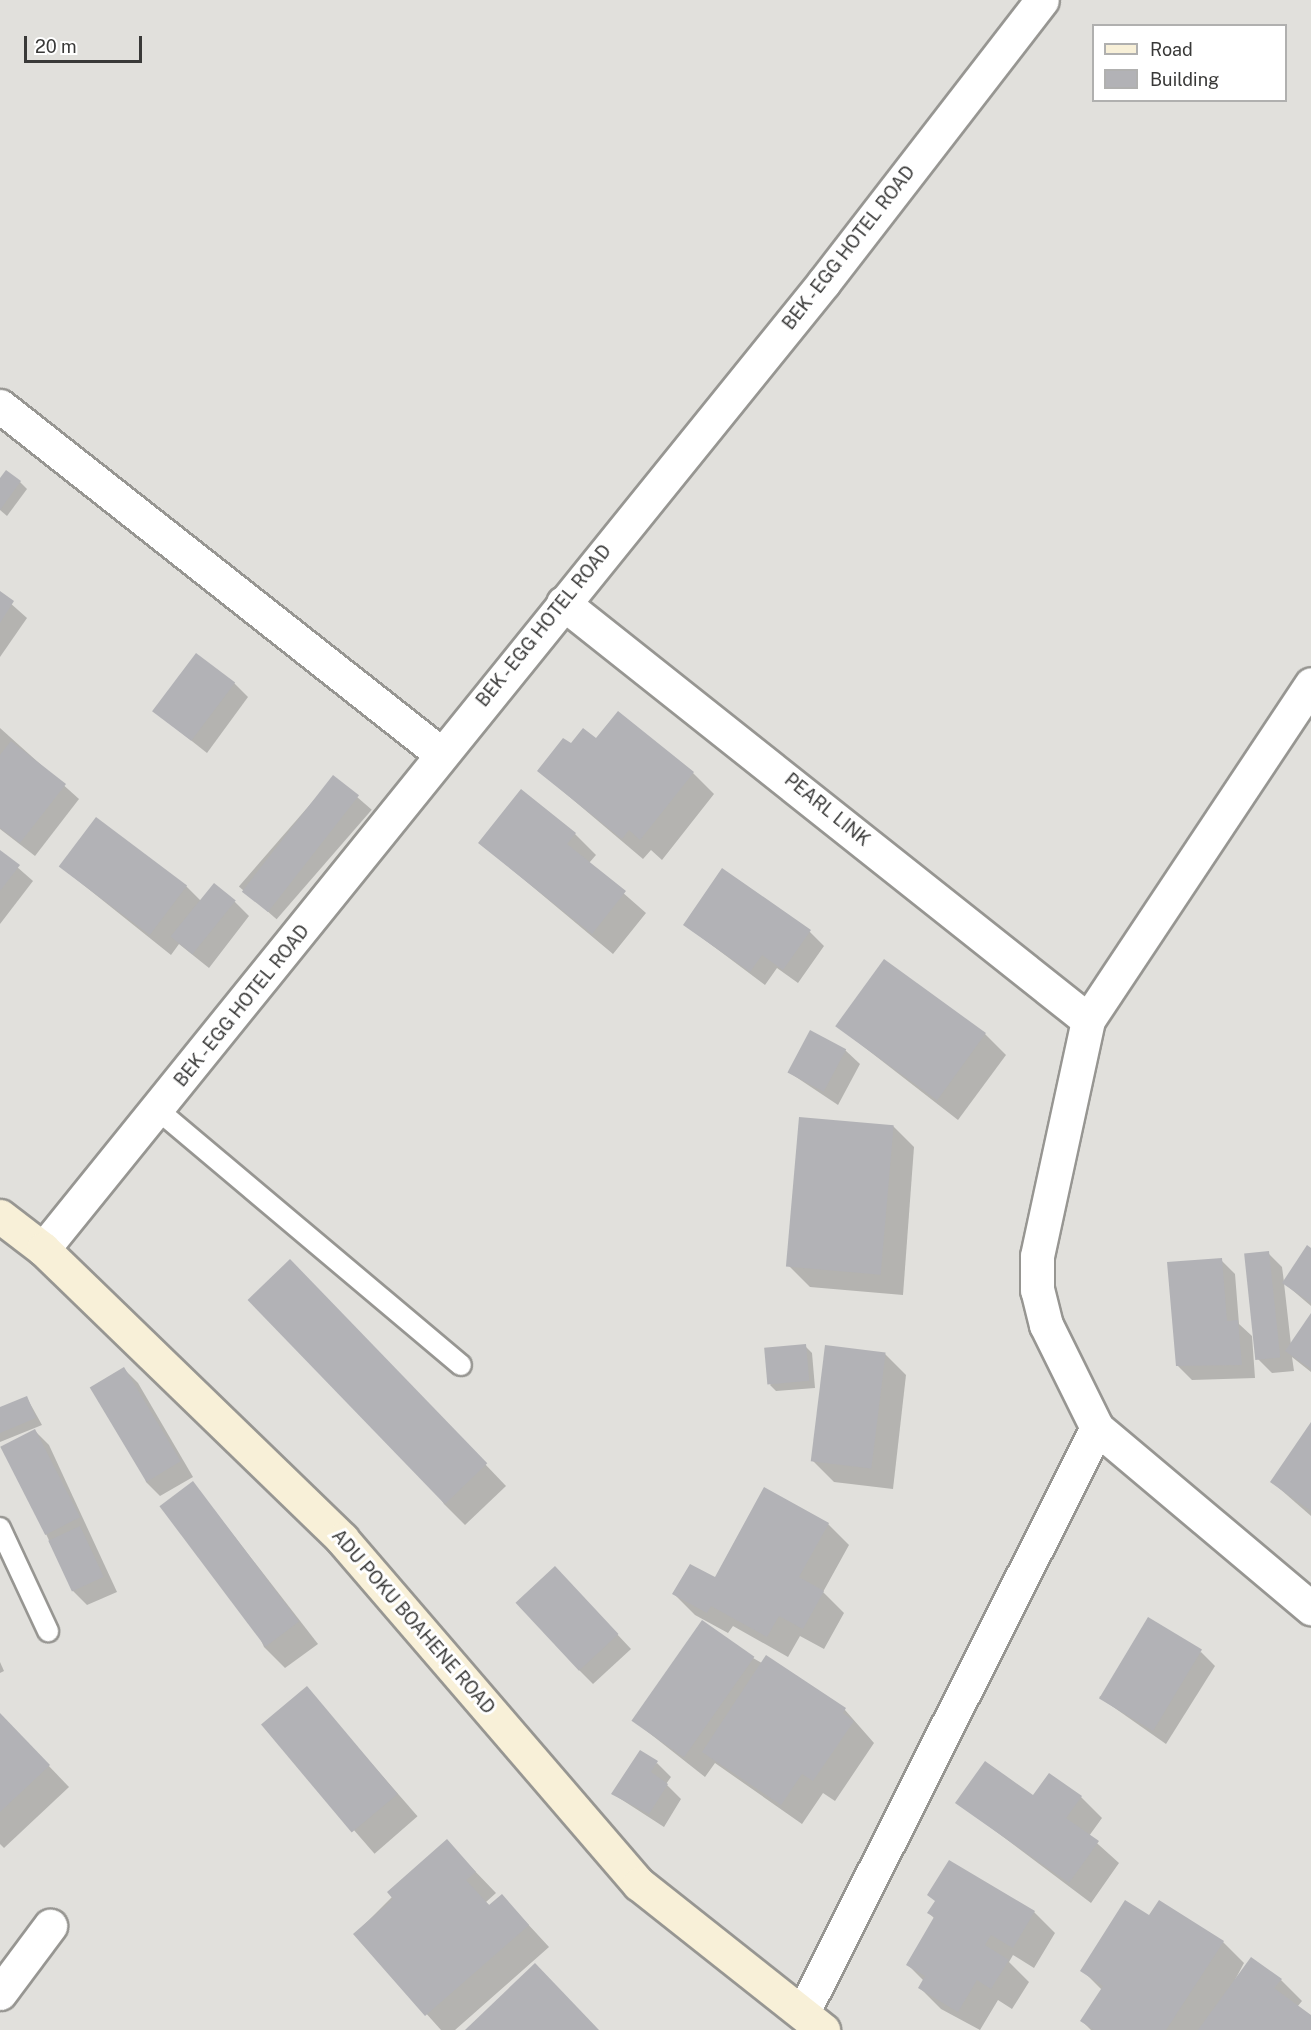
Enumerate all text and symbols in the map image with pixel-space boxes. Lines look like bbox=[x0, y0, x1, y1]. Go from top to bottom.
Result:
scale bar bbox=[27, 24, 146, 62]
legend bbox=[1092, 24, 1287, 102]
text: 20 m bbox=[35, 36, 77, 57]
text: Road bbox=[1150, 39, 1193, 60]
text: Building bbox=[1150, 69, 1219, 90]
street label: BEK - EGG HOTEL ROAD bbox=[777, 160, 921, 336]
street label: BEK - EGG HOTEL ROAD bbox=[470, 539, 618, 713]
street label: PEARL LINK bbox=[780, 769, 874, 851]
street label: BEK - EGG HOTEL ROAD bbox=[168, 919, 316, 1093]
street label: ADU POKU BOAHENE ROAD bbox=[327, 1525, 499, 1719]

